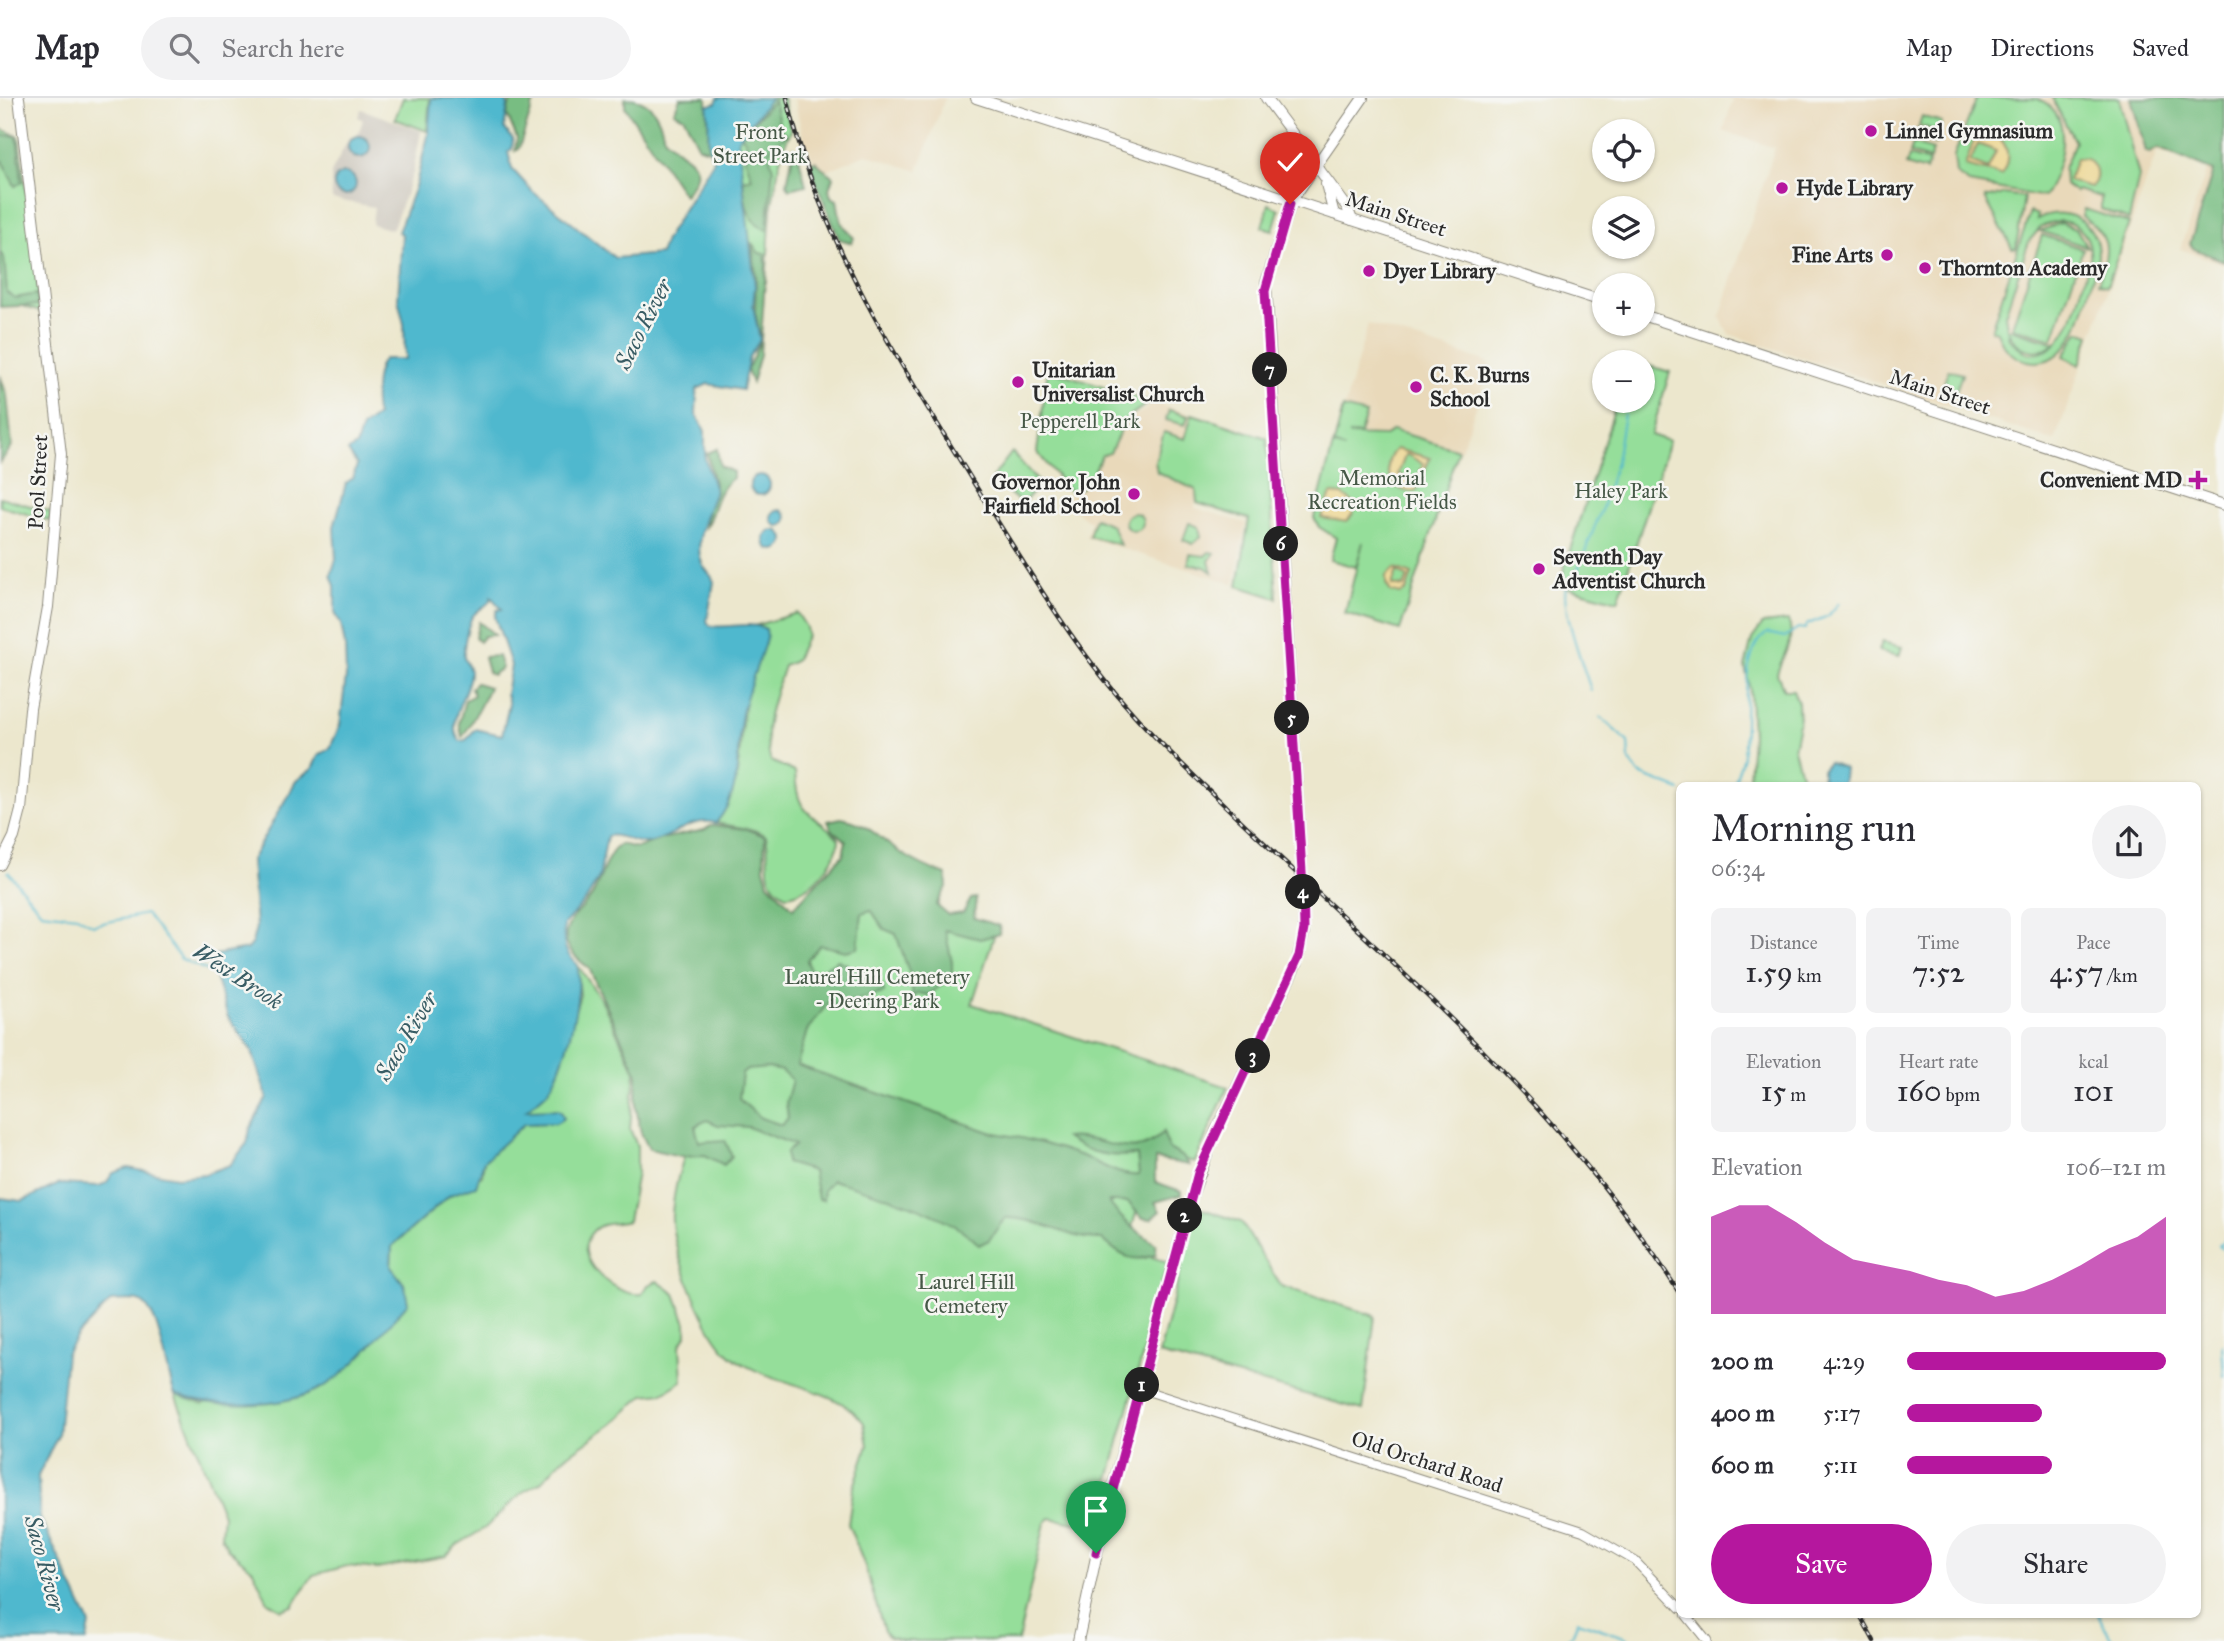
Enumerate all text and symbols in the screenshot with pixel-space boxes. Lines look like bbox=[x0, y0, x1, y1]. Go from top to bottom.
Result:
search box bbox=[141, 17, 631, 80]
text: Map bbox=[35, 28, 99, 68]
icon: search bbox=[165, 29, 203, 67]
text: Search here bbox=[221, 32, 345, 64]
text: Map bbox=[1906, 33, 1953, 63]
text: Directions bbox=[1991, 33, 2094, 63]
text: Saved bbox=[2132, 33, 2189, 63]
place label: Linnel Gymnasium bbox=[1885, 118, 2054, 144]
park label: Front Street Park bbox=[713, 119, 808, 169]
map controls bbox=[1592, 119, 1655, 413]
button: locate bbox=[1592, 119, 1655, 182]
marker: Linnel Gymnasium bbox=[1863, 123, 1879, 139]
pin bbox=[1260, 132, 1320, 204]
icon: check bbox=[1271, 143, 1309, 181]
place label: Hyde Library bbox=[1796, 175, 1914, 201]
marker: Hyde Library bbox=[1774, 180, 1790, 196]
street label: Main Street bbox=[1342, 186, 1450, 243]
button: layers bbox=[1592, 196, 1655, 259]
place label: Fine Arts bbox=[1792, 242, 1873, 268]
marker: Fine Arts bbox=[1879, 247, 1895, 263]
place label: Thornton Academy bbox=[1938, 255, 2108, 281]
place label: Dyer Library bbox=[1383, 258, 1497, 284]
marker: Thornton Academy bbox=[1917, 260, 1933, 276]
marker: Dyer Library bbox=[1361, 263, 1377, 279]
water label: Saco River bbox=[608, 273, 678, 375]
button: + bbox=[1592, 273, 1655, 336]
button: − bbox=[1592, 350, 1655, 413]
pin: 7 bbox=[1252, 352, 1288, 388]
place label: Unitarian Universalist Church bbox=[1032, 357, 1205, 407]
text: 7 bbox=[1264, 358, 1275, 381]
place label: C. K. Burns School bbox=[1430, 362, 1530, 412]
street label: Main Street bbox=[1886, 364, 1994, 421]
marker: Unitarian Universalist Church bbox=[1010, 374, 1026, 390]
marker: C. K. Burns School bbox=[1408, 379, 1424, 395]
park label: Pepperell Park bbox=[1020, 408, 1140, 434]
street label: Pool Street bbox=[23, 433, 54, 530]
park label: Memorial Recreation Fields bbox=[1307, 465, 1457, 515]
place label: Convenient MD bbox=[2040, 467, 2182, 493]
place label: Governor John Fairfield School bbox=[983, 469, 1121, 519]
marker: Convenient MD bbox=[2188, 470, 2208, 490]
park label: Haley Park bbox=[1574, 478, 1668, 504]
marker: Governor John Fairfield School bbox=[1126, 486, 1142, 502]
pin: 6 bbox=[1264, 526, 1298, 562]
text: 6 bbox=[1276, 532, 1285, 555]
place label: Seventh Day Adventist Church bbox=[1551, 544, 1706, 594]
marker: Seventh Day Adventist Church bbox=[1531, 561, 1547, 577]
pin: 5 bbox=[1274, 700, 1310, 736]
text: 5 bbox=[1287, 706, 1296, 729]
text: Morning run bbox=[1711, 805, 1916, 851]
button: share bbox=[2092, 805, 2166, 879]
text: 06:34 bbox=[1711, 854, 1764, 882]
pin: 4 bbox=[1286, 874, 1320, 910]
text: 4 bbox=[1297, 880, 1308, 903]
text: Distance bbox=[1749, 931, 1818, 954]
text: Time bbox=[1917, 931, 1960, 954]
text: Pace bbox=[2076, 931, 2111, 954]
water label: West Brook bbox=[188, 937, 288, 1015]
text: 1.59 bbox=[1745, 954, 1793, 990]
text: 7:52 bbox=[1912, 954, 1965, 990]
text: 4:57 bbox=[2049, 954, 2104, 990]
park label: Laurel Hill Cemetery - Deering Park bbox=[784, 964, 971, 1014]
text: km bbox=[1793, 964, 1822, 987]
text: /km bbox=[2104, 964, 2138, 987]
water label: Saco River bbox=[368, 986, 444, 1086]
pin: 3 bbox=[1236, 1038, 1270, 1074]
text: 3 bbox=[1249, 1044, 1256, 1067]
text: Elevation bbox=[1746, 1050, 1821, 1073]
text: Heart rate bbox=[1899, 1050, 1978, 1073]
text: kcal bbox=[2079, 1050, 2108, 1073]
text: 15 bbox=[1761, 1073, 1786, 1109]
text: 160 bbox=[1897, 1073, 1941, 1109]
text: 101 bbox=[2073, 1073, 2114, 1109]
text: m bbox=[1786, 1083, 1806, 1106]
text: bpm bbox=[1941, 1083, 1980, 1106]
text: Elevation bbox=[1711, 1153, 1802, 1181]
text: 106–121 m bbox=[2066, 1153, 2166, 1181]
pin: 2 bbox=[1168, 1198, 1202, 1234]
text: 2 bbox=[1180, 1204, 1189, 1227]
park label: Laurel Hill Cemetery bbox=[917, 1269, 1015, 1319]
text: 200 m bbox=[1711, 1347, 1773, 1375]
text: 4:29 bbox=[1823, 1347, 1865, 1375]
pin: 1 bbox=[1124, 1368, 1160, 1402]
text: 1 bbox=[1138, 1373, 1145, 1396]
text: 400 m bbox=[1711, 1399, 1775, 1427]
text: 5:17 bbox=[1823, 1399, 1861, 1427]
street label: Old Orchard Road bbox=[1348, 1425, 1506, 1499]
text: 600 m bbox=[1711, 1451, 1774, 1479]
text: 5:11 bbox=[1823, 1451, 1858, 1479]
pin bbox=[1066, 1481, 1126, 1553]
icon: arrive bbox=[1077, 1492, 1115, 1530]
water label: Saco River bbox=[19, 1511, 72, 1615]
button: Save bbox=[1711, 1524, 1932, 1604]
button: Share bbox=[1946, 1524, 2166, 1604]

